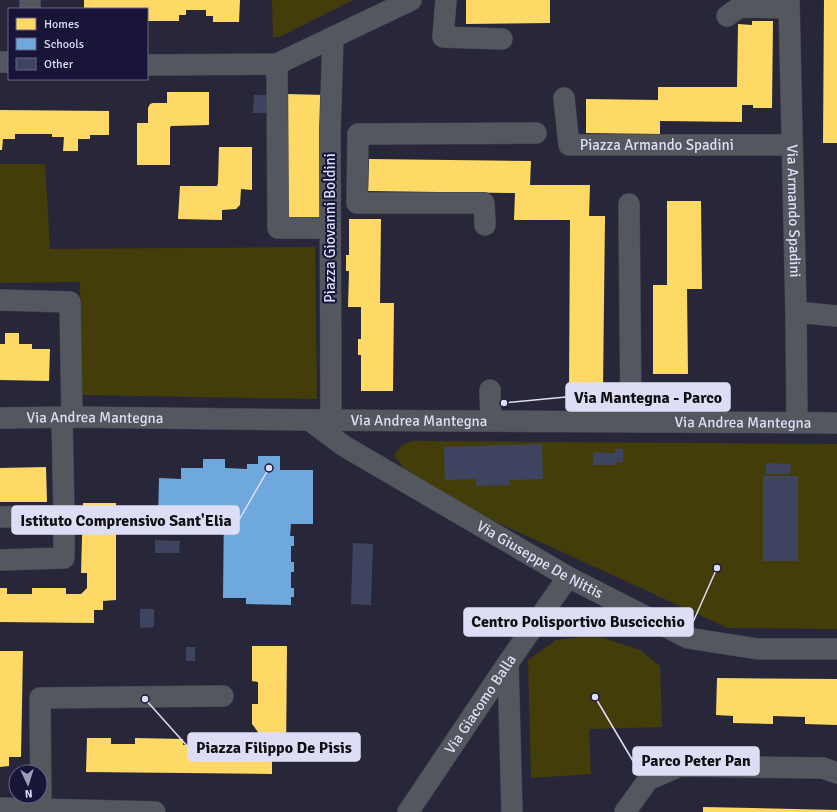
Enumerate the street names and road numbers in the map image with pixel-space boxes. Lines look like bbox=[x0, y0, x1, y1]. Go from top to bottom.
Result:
street label: Piazza Armando Spadini bbox=[580, 136, 734, 154]
street label: Via Armando Spadini bbox=[783, 144, 804, 278]
street label: Piazza Giovanni Boldini bbox=[321, 153, 339, 303]
street label: Via Andrea Mantegna bbox=[26, 408, 164, 427]
street label: Via Andrea Mantegna bbox=[350, 411, 487, 430]
street label: Via Andrea Mantegna bbox=[674, 413, 811, 432]
street label: Via Giuseppe De Nittis bbox=[473, 517, 606, 602]
street label: Via Giacomo Balla bbox=[441, 651, 520, 757]

